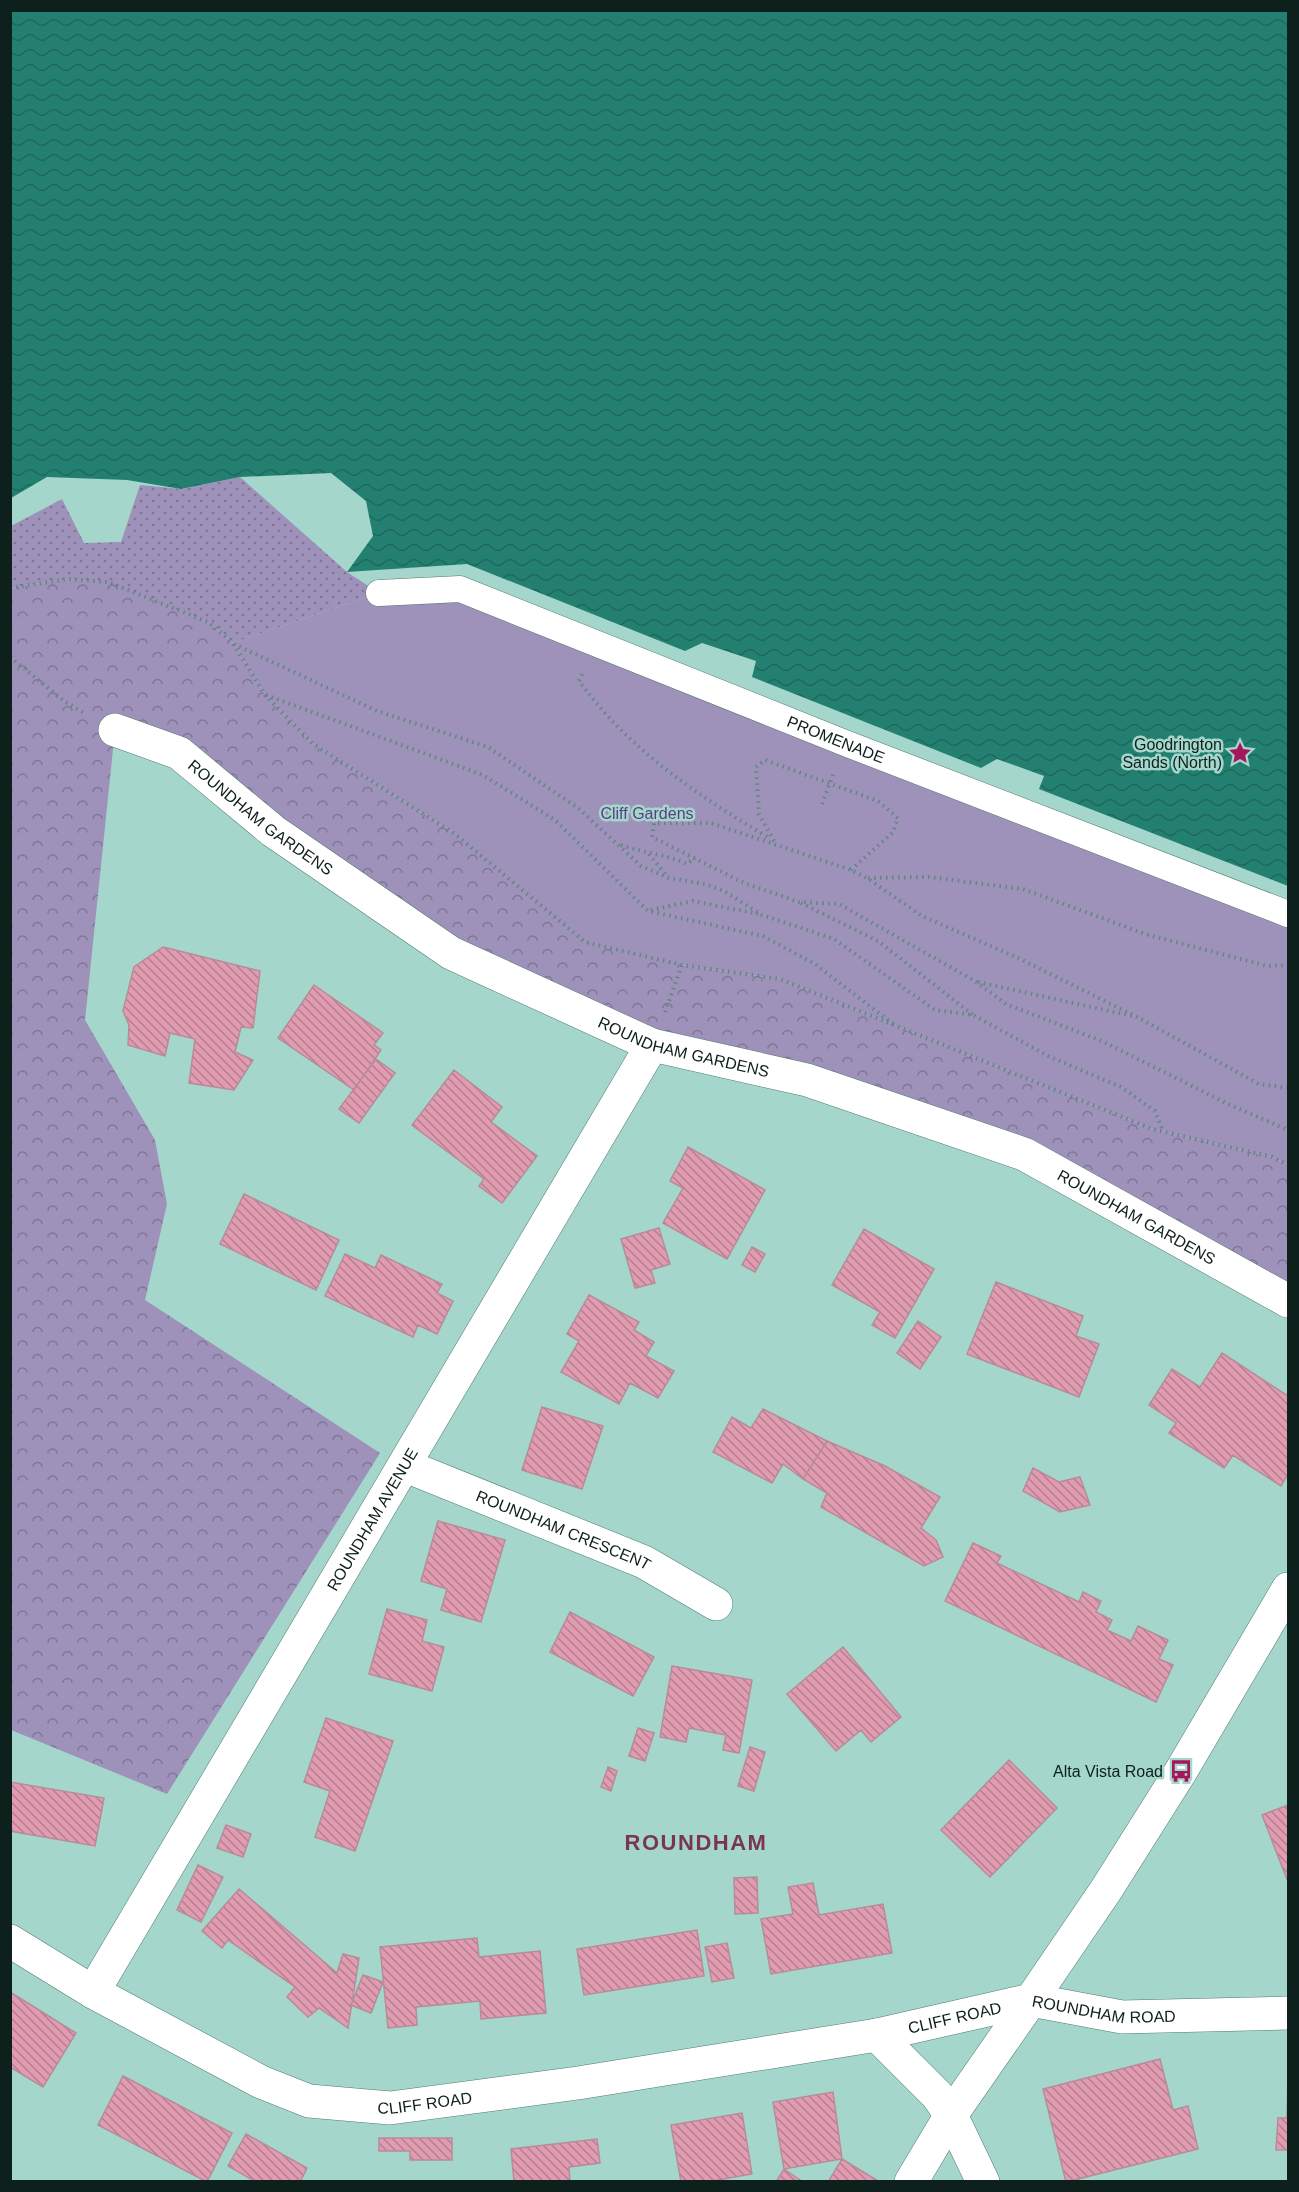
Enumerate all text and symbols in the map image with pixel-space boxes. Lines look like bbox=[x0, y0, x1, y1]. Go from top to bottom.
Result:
street label: PROMENADE bbox=[785, 713, 887, 766]
place label: Goodrington Sands (North) bbox=[1122, 736, 1222, 771]
place icon: Goodrington Sands (North) bbox=[1227, 740, 1253, 766]
street label: ROUNDHAM GARDENS bbox=[185, 756, 336, 878]
park label: Cliff Gardens bbox=[600, 805, 694, 822]
street label: ROUNDHAM GARDENS bbox=[596, 1014, 771, 1080]
street label: ROUNDHAM GARDENS bbox=[1054, 1166, 1218, 1268]
street label: ROUNDHAM AVENUE bbox=[324, 1445, 421, 1594]
street label: ROUNDHAM CRESCENT bbox=[474, 1487, 654, 1573]
bus stop icon: Alta Vista Road bbox=[1168, 1758, 1194, 1784]
place label: Alta Vista Road bbox=[1053, 1763, 1163, 1780]
district label: ROUNDHAM bbox=[625, 1830, 767, 1855]
street label: ROUNDHAM ROAD bbox=[1031, 1992, 1176, 2026]
street label: CLIFF ROAD bbox=[906, 1999, 1003, 2037]
street label: CLIFF ROAD bbox=[377, 2089, 473, 2117]

